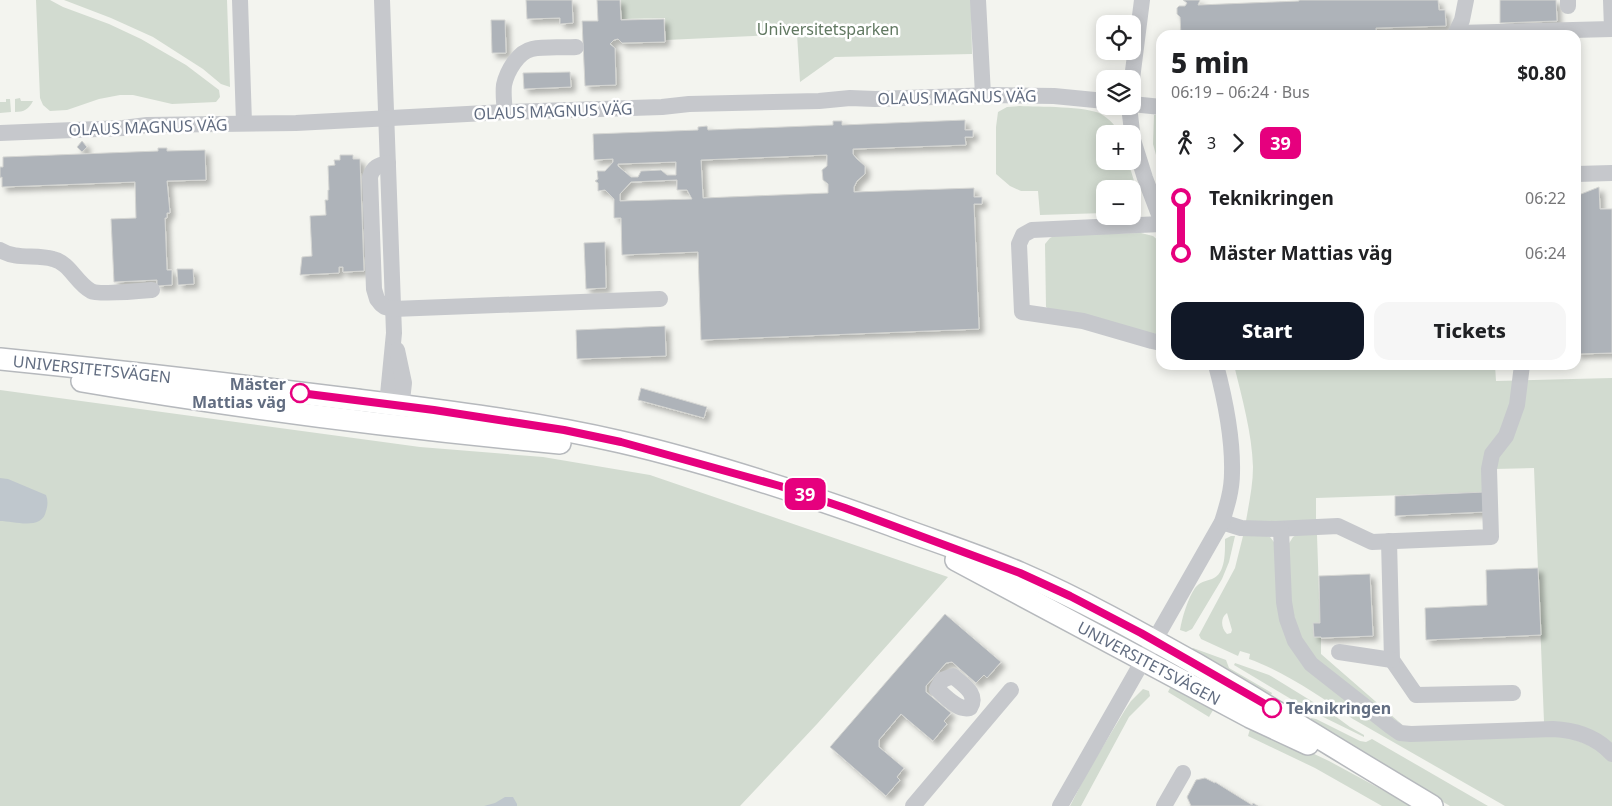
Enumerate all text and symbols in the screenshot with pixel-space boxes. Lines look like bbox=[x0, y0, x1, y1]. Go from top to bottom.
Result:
map controls bbox=[1096, 15, 1141, 225]
button: locate bbox=[1096, 15, 1141, 60]
park label: Universitetsparken bbox=[757, 18, 899, 40]
text: 5 min bbox=[1171, 43, 1249, 81]
text: $0.80 bbox=[1517, 60, 1566, 86]
button: layers bbox=[1096, 70, 1141, 115]
text: 06:19 – 06:24 · Bus bbox=[1171, 81, 1310, 103]
street label: OLAUS MAGNUS VÄG bbox=[877, 85, 1037, 109]
street label: OLAUS MAGNUS VÄG bbox=[473, 97, 633, 125]
street label: OLAUS MAGNUS VÄG bbox=[68, 113, 228, 141]
button: + bbox=[1096, 125, 1141, 170]
icon: walk bbox=[1171, 129, 1199, 157]
icon: forward bbox=[1224, 129, 1252, 157]
text: 39 bbox=[1270, 131, 1291, 155]
text: 3 bbox=[1207, 132, 1216, 154]
button: − bbox=[1096, 180, 1141, 225]
text: Teknikringen bbox=[1209, 185, 1334, 211]
text: 06:22 bbox=[1525, 187, 1566, 209]
text: Mäster Mattias väg bbox=[1209, 240, 1392, 266]
text: 06:24 bbox=[1525, 242, 1566, 264]
button: Start bbox=[1171, 302, 1364, 360]
button: Tickets bbox=[1374, 302, 1566, 360]
street label: UNIVERSITETSVÄGEN bbox=[12, 350, 172, 388]
place label: Mäster Mattias väg bbox=[192, 373, 286, 413]
marker: Mäster Mattias väg bbox=[290, 383, 310, 403]
line badge: 39 bbox=[782, 478, 828, 510]
text: 39 bbox=[795, 482, 815, 506]
street label: UNIVERSITETSVÄGEN bbox=[1074, 616, 1224, 710]
place label: Teknikringen bbox=[1286, 697, 1391, 719]
marker: Teknikringen bbox=[1262, 698, 1282, 718]

